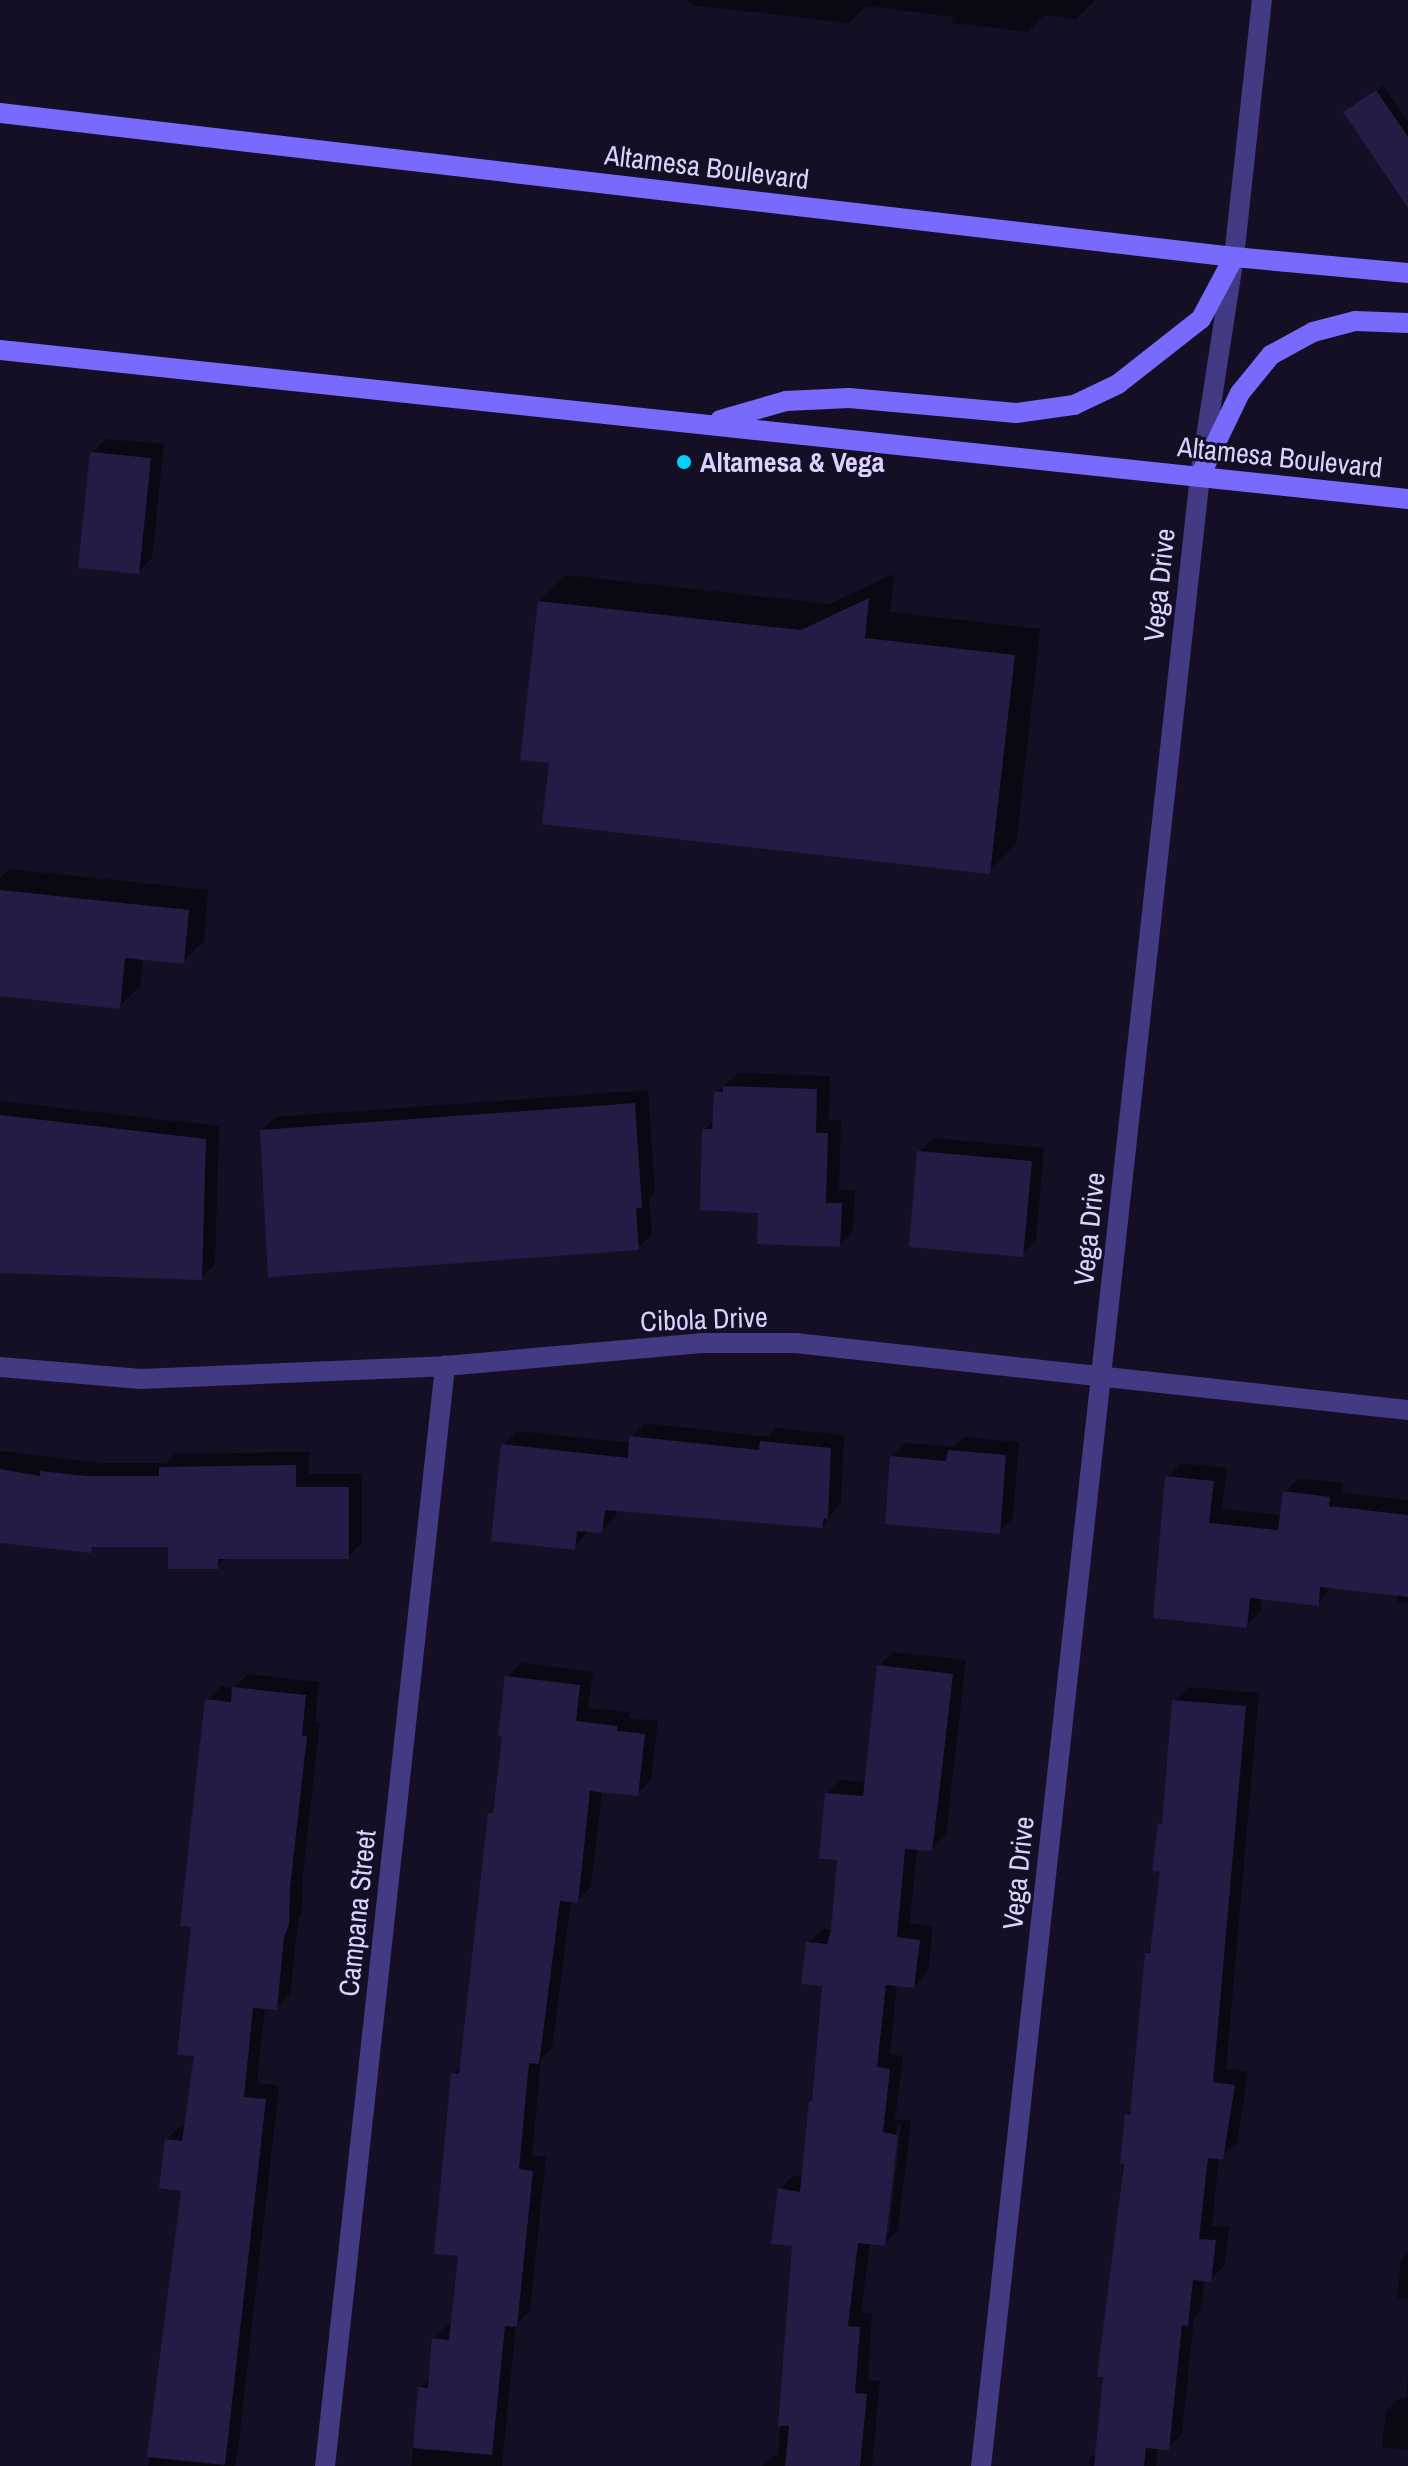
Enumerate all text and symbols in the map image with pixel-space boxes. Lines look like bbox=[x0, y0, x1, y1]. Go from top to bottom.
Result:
street label: Altamesa Boulevard bbox=[603, 138, 811, 196]
street label: Altamesa Boulevard bbox=[1176, 430, 1384, 484]
place label: Altamesa & Vega bbox=[700, 445, 885, 479]
marker: Altamesa & Vega bbox=[675, 453, 693, 471]
street label: Vega Drive bbox=[1136, 527, 1182, 643]
street label: Vega Drive bbox=[1066, 1171, 1112, 1287]
street label: Cibola Drive bbox=[640, 1300, 768, 1338]
street label: Vega Drive bbox=[995, 1815, 1041, 1931]
street label: Campana Street bbox=[332, 1828, 382, 1998]

